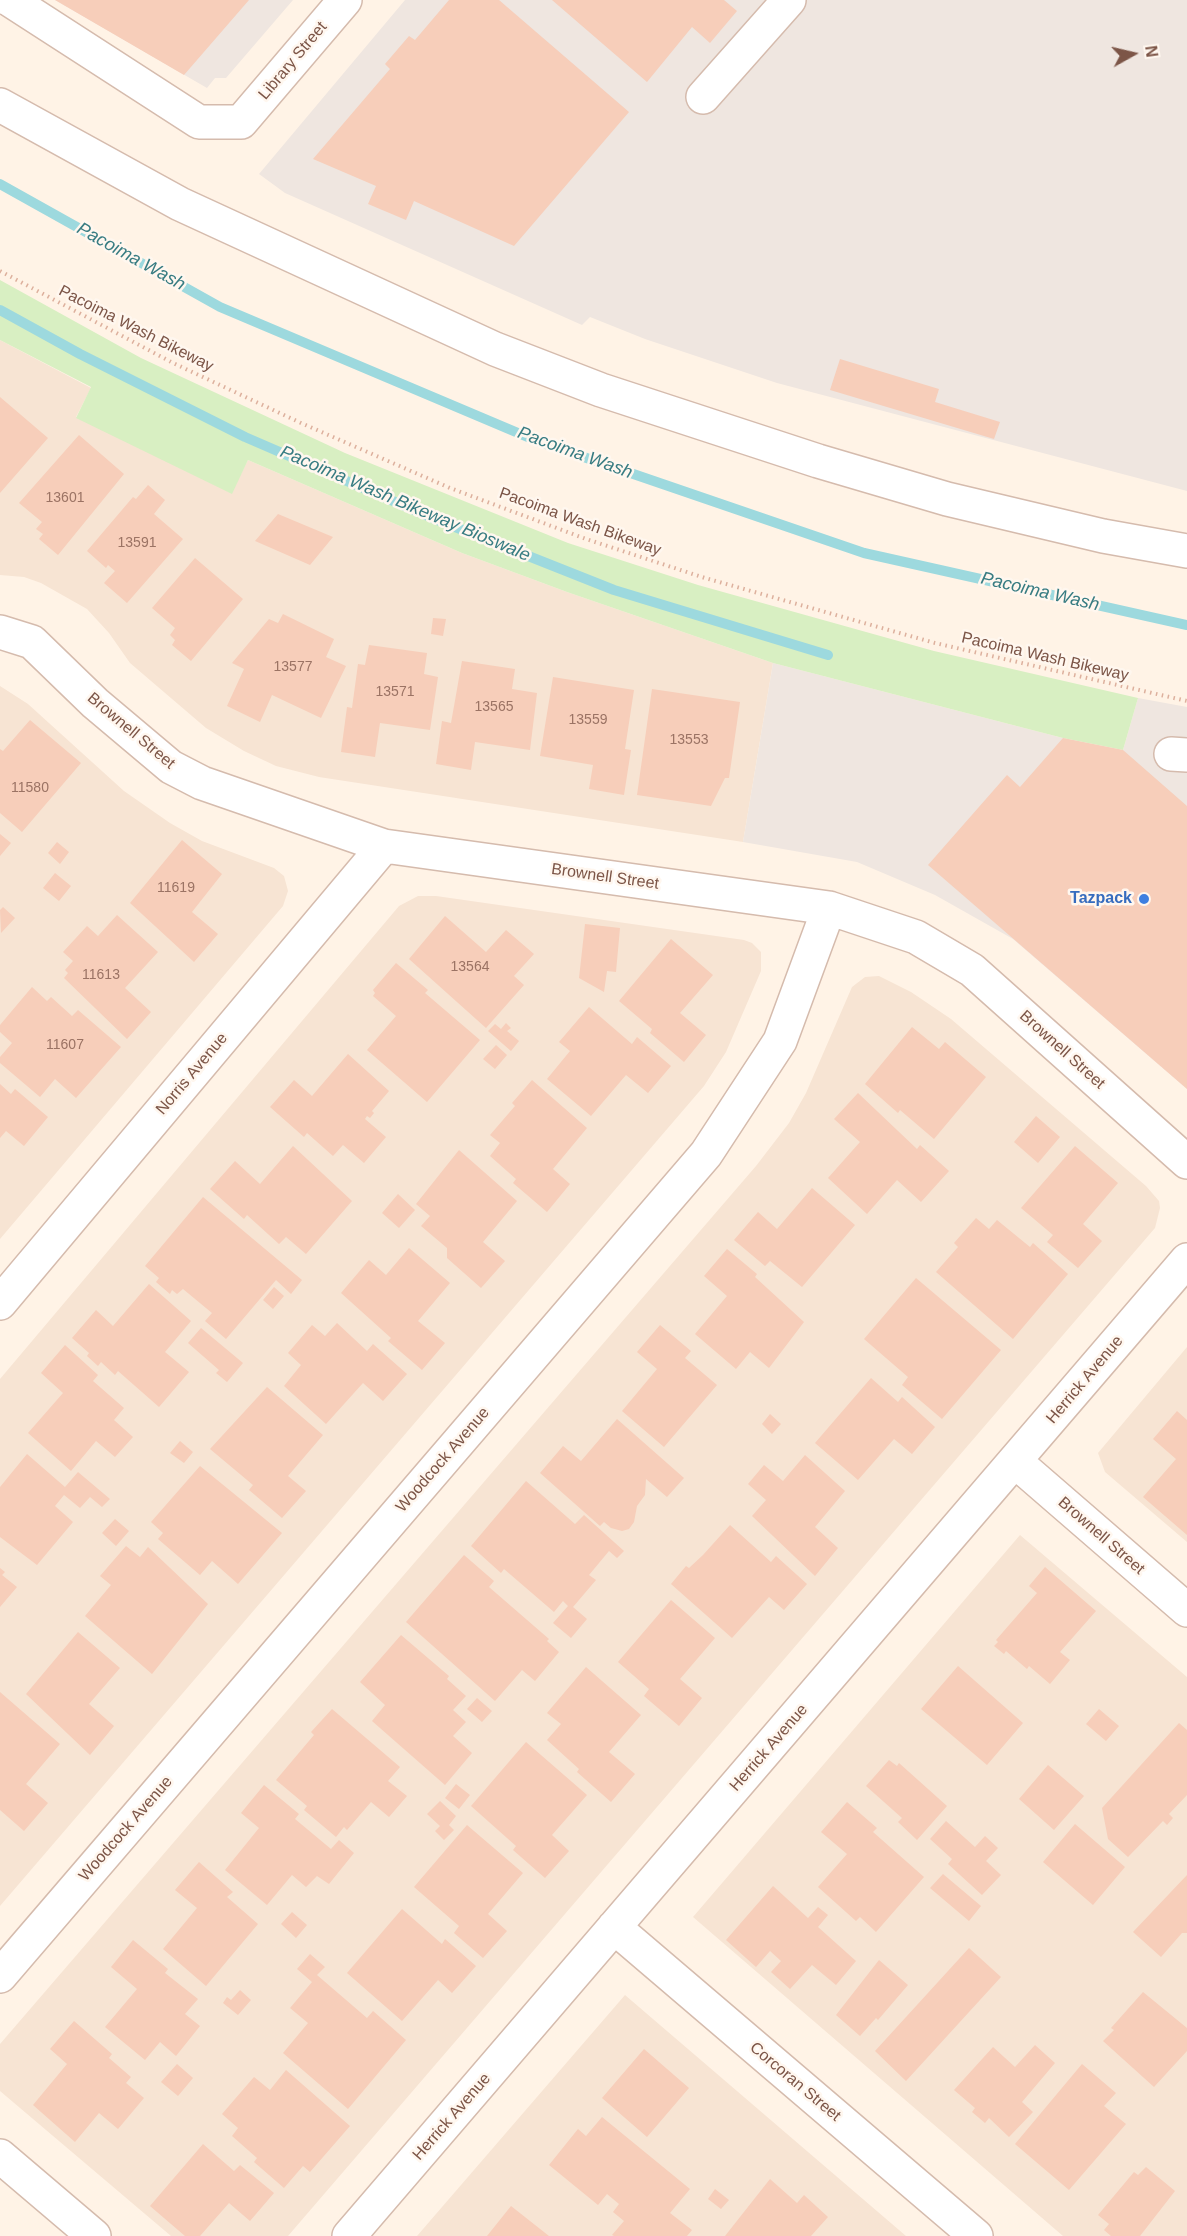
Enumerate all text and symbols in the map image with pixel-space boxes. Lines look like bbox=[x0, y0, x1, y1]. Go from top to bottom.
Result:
street label: Library Street bbox=[255, 18, 331, 104]
north arrow bbox=[1103, 24, 1163, 84]
text: N bbox=[1142, 45, 1161, 58]
water label: Pacoima Wash bbox=[73, 218, 189, 296]
street label: Pacoima Wash Bikeway bbox=[55, 282, 217, 376]
water label: Pacoima Wash bbox=[515, 422, 635, 484]
water label: Pacoima Wash Bikeway Bioswale bbox=[277, 441, 533, 567]
street label: Pacoima Wash Bikeway bbox=[496, 484, 664, 560]
house number: 13601 bbox=[46, 490, 84, 506]
house number: 13591 bbox=[118, 535, 156, 551]
water label: Pacoima Wash bbox=[979, 568, 1101, 616]
street label: Pacoima Wash Bikeway bbox=[960, 628, 1130, 686]
house number: 13577 bbox=[274, 659, 312, 675]
house number: 13571 bbox=[376, 684, 414, 700]
street label: Brownell Street bbox=[83, 689, 179, 773]
house number: 13565 bbox=[475, 699, 513, 715]
house number: 13559 bbox=[569, 712, 607, 728]
house number: 13553 bbox=[670, 732, 708, 748]
house number: 11580 bbox=[11, 780, 49, 796]
street label: Brownell Street bbox=[550, 860, 660, 894]
house number: 11619 bbox=[157, 880, 195, 896]
place label: Tazpack bbox=[1070, 889, 1132, 909]
marker: Tazpack bbox=[1137, 892, 1151, 906]
house number: 13564 bbox=[451, 959, 489, 975]
house number: 11613 bbox=[82, 967, 120, 983]
street label: Brownell Street bbox=[1015, 1007, 1109, 1093]
street label: Norris Avenue bbox=[152, 1029, 232, 1119]
house number: 11607 bbox=[46, 1037, 84, 1053]
street label: Herrick Avenue bbox=[1043, 1332, 1127, 1428]
street label: Woodcock Avenue bbox=[392, 1404, 494, 1516]
street label: Brownell Street bbox=[1054, 1493, 1148, 1579]
street label: Herrick Avenue bbox=[726, 1701, 812, 1795]
street label: Woodcock Avenue bbox=[75, 1773, 177, 1885]
street label: Corcoran Street bbox=[746, 2038, 844, 2126]
street label: Herrick Avenue bbox=[409, 2070, 495, 2164]

